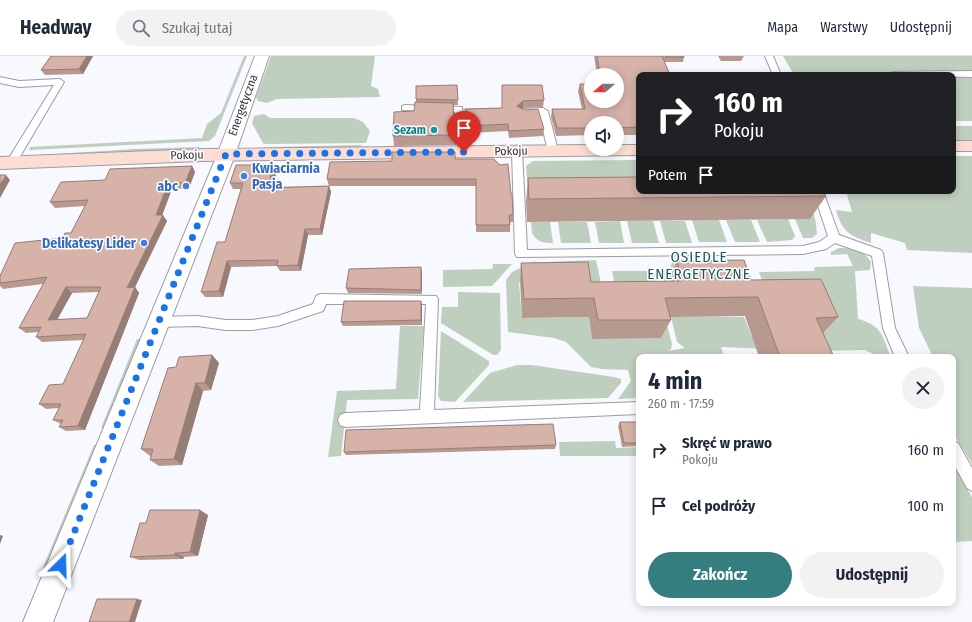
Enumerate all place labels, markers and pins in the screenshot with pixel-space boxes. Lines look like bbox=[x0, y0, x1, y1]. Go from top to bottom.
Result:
pin bbox=[447, 111, 481, 152]
place label: Sezam bbox=[394, 123, 426, 137]
marker: Sezam bbox=[429, 125, 439, 135]
place label: Kwiaciarnia Pasja bbox=[252, 160, 320, 193]
marker: Kwiaciarnia Pasja bbox=[239, 171, 249, 181]
place label: abc bbox=[157, 178, 179, 195]
marker: abc bbox=[181, 181, 191, 191]
place label: Delikatesy Lider bbox=[42, 235, 137, 252]
marker: Delikatesy Lider bbox=[139, 238, 149, 248]

